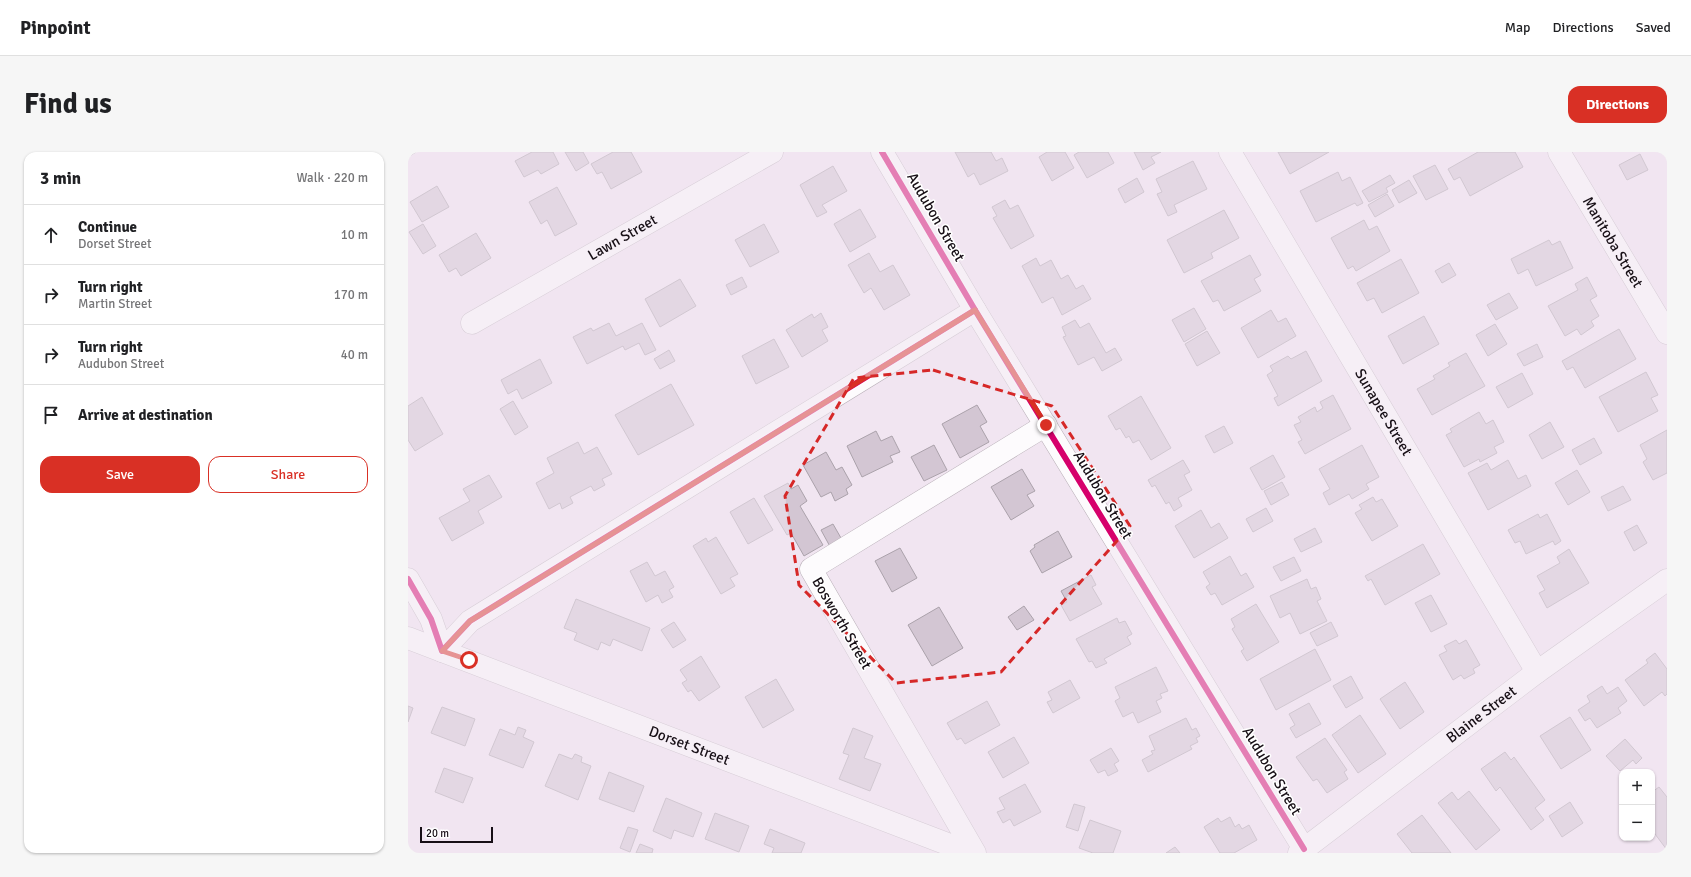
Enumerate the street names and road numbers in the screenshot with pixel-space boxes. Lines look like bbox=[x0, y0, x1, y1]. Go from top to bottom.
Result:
street label: Audubon Street bbox=[903, 169, 969, 265]
street label: Manitoba Street bbox=[1579, 193, 1647, 291]
street label: Lawn Street bbox=[585, 211, 660, 264]
street label: Sunapee Street bbox=[1351, 365, 1416, 459]
street label: Audubon Street bbox=[1070, 448, 1136, 542]
street label: Bosworth Street bbox=[808, 574, 876, 672]
street label: Blaine Street bbox=[1443, 682, 1520, 747]
street label: Dorset Street bbox=[646, 722, 732, 769]
street label: Audubon Street bbox=[1239, 724, 1305, 818]

